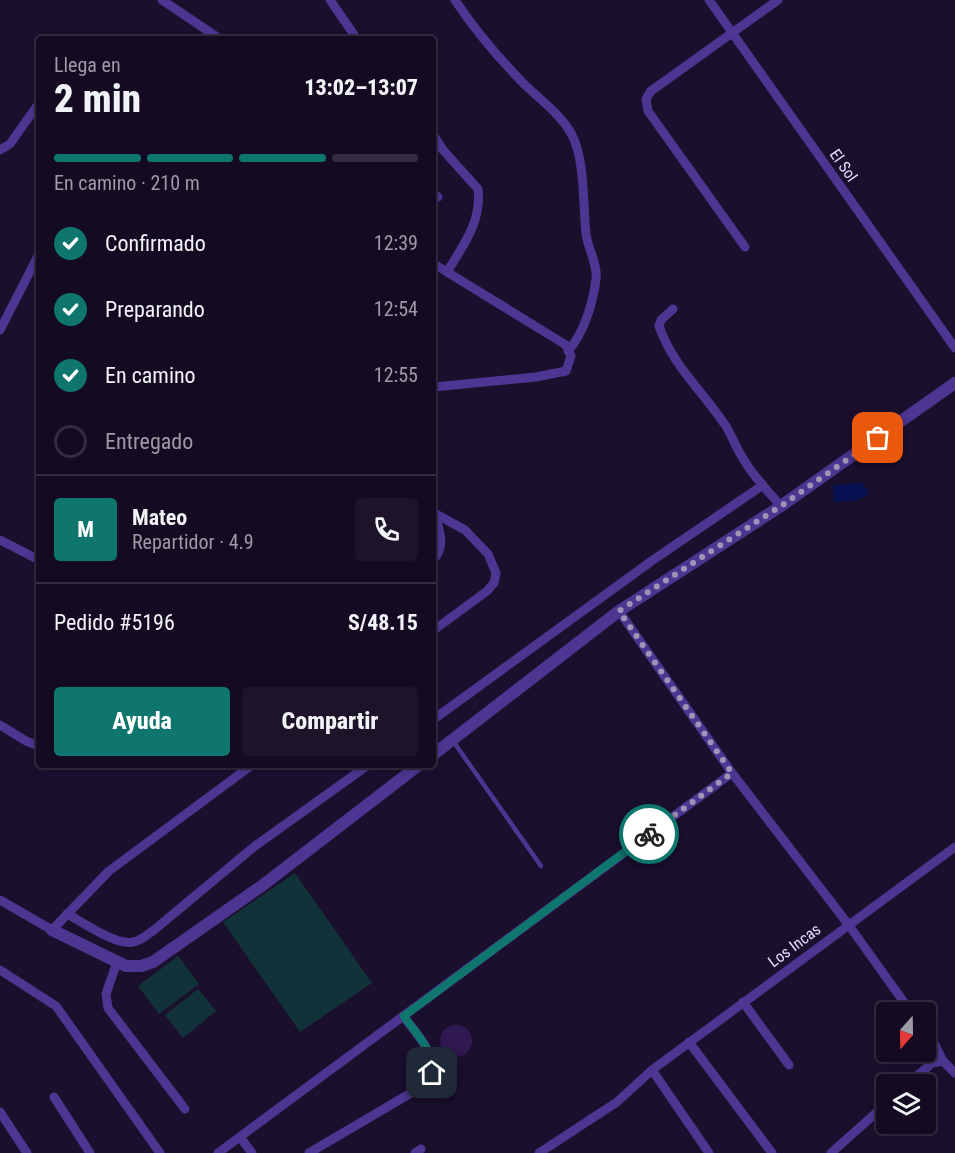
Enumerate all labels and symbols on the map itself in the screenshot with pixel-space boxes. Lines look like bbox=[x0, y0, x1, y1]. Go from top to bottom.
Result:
street label: El Sol bbox=[826, 145, 861, 185]
pin bbox=[852, 412, 903, 463]
courier bbox=[619, 804, 679, 864]
street label: Los Incas bbox=[764, 920, 824, 971]
north arrow bbox=[876, 1002, 936, 1062]
pin bbox=[406, 1047, 457, 1098]

